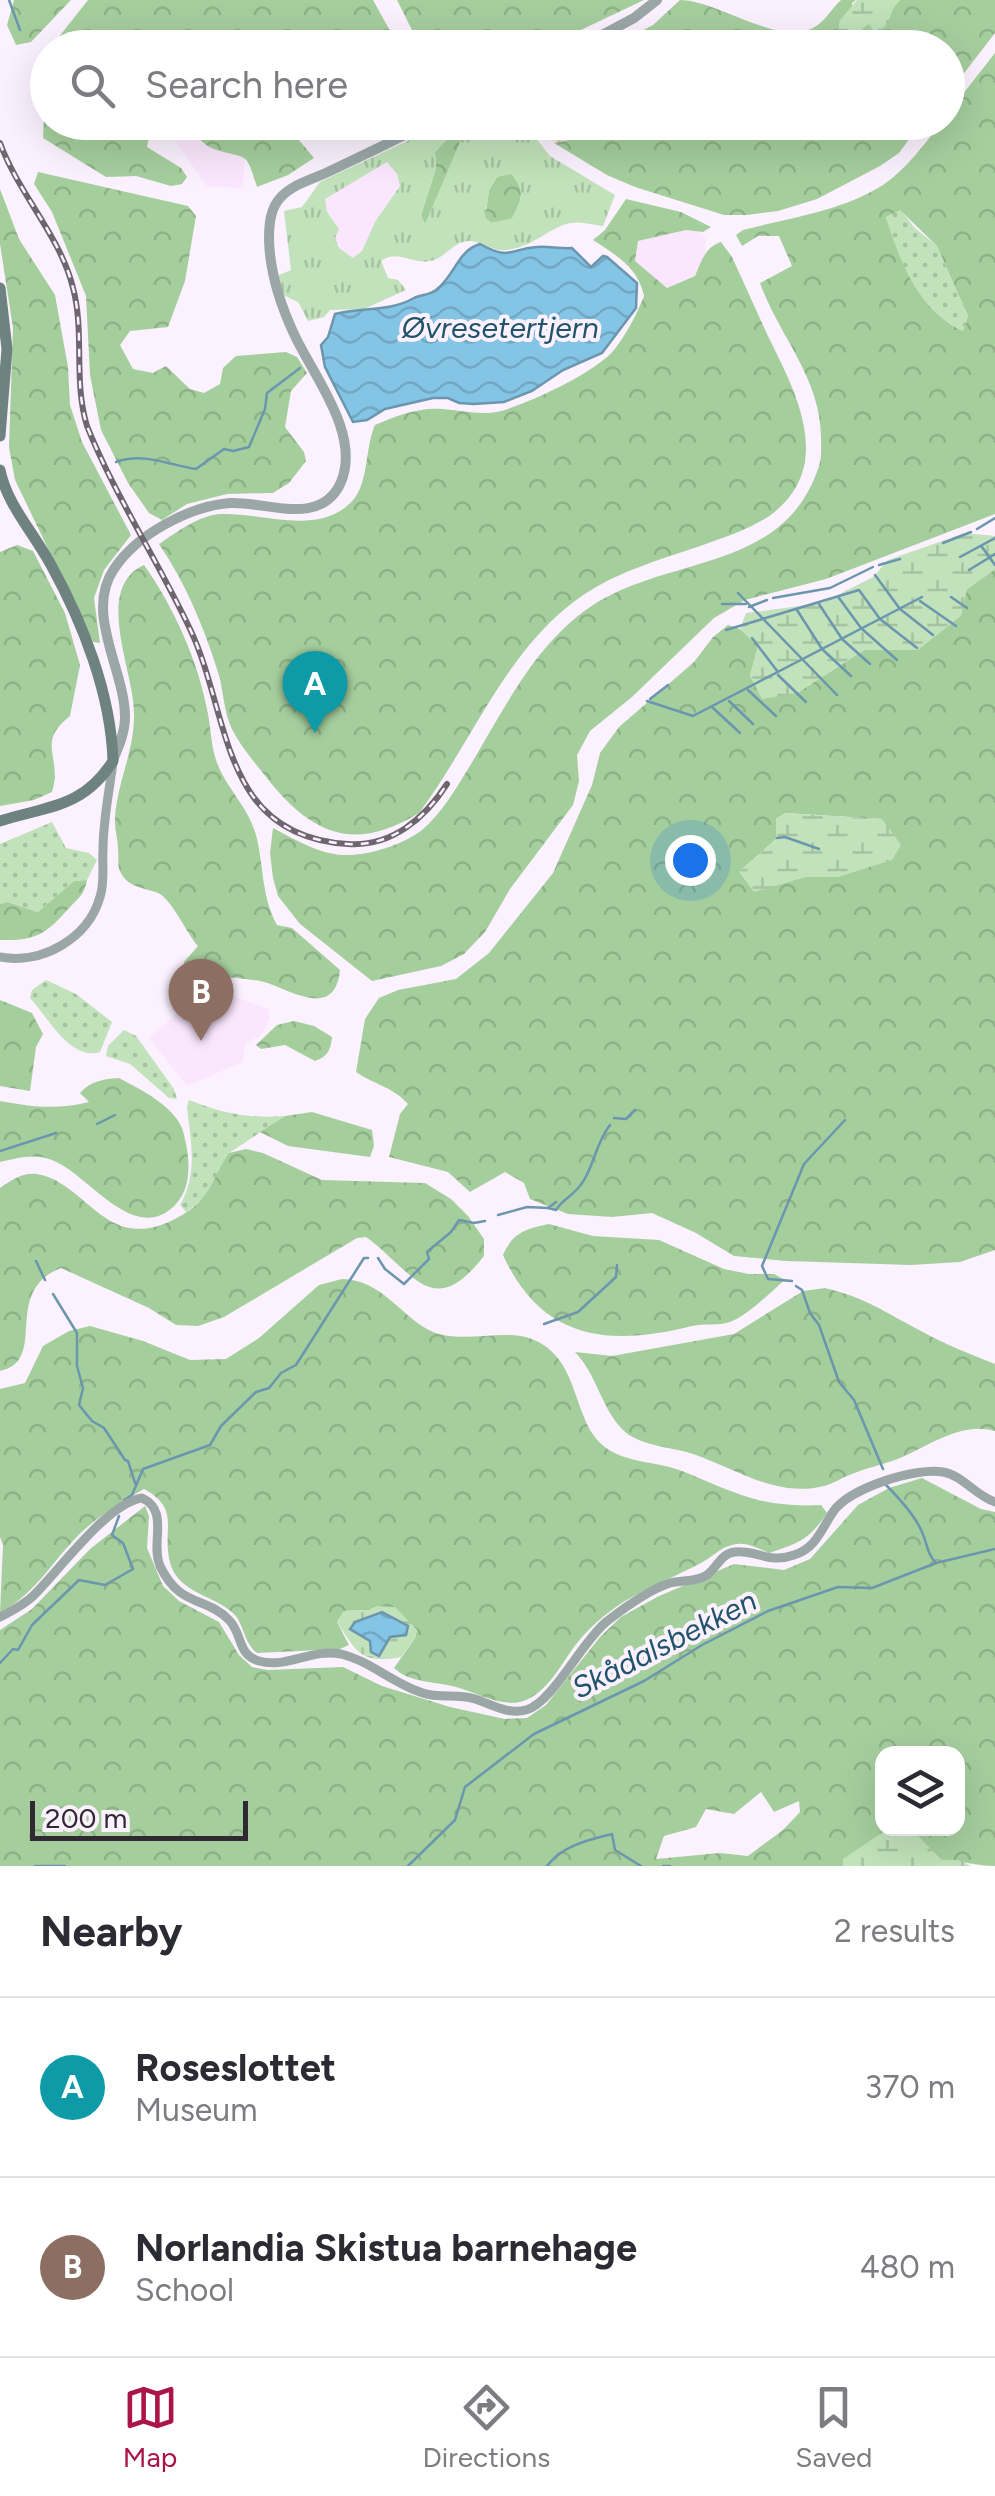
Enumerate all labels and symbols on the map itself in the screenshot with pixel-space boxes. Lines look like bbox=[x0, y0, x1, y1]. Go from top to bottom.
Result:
water label: Øvresetertjern bbox=[400, 309, 599, 346]
pin: A bbox=[282, 650, 348, 733]
your location bbox=[665, 835, 716, 886]
pin: B bbox=[168, 958, 234, 1041]
water label: Skådalsbekken bbox=[566, 1582, 762, 1706]
scale bar bbox=[30, 1796, 248, 1840]

